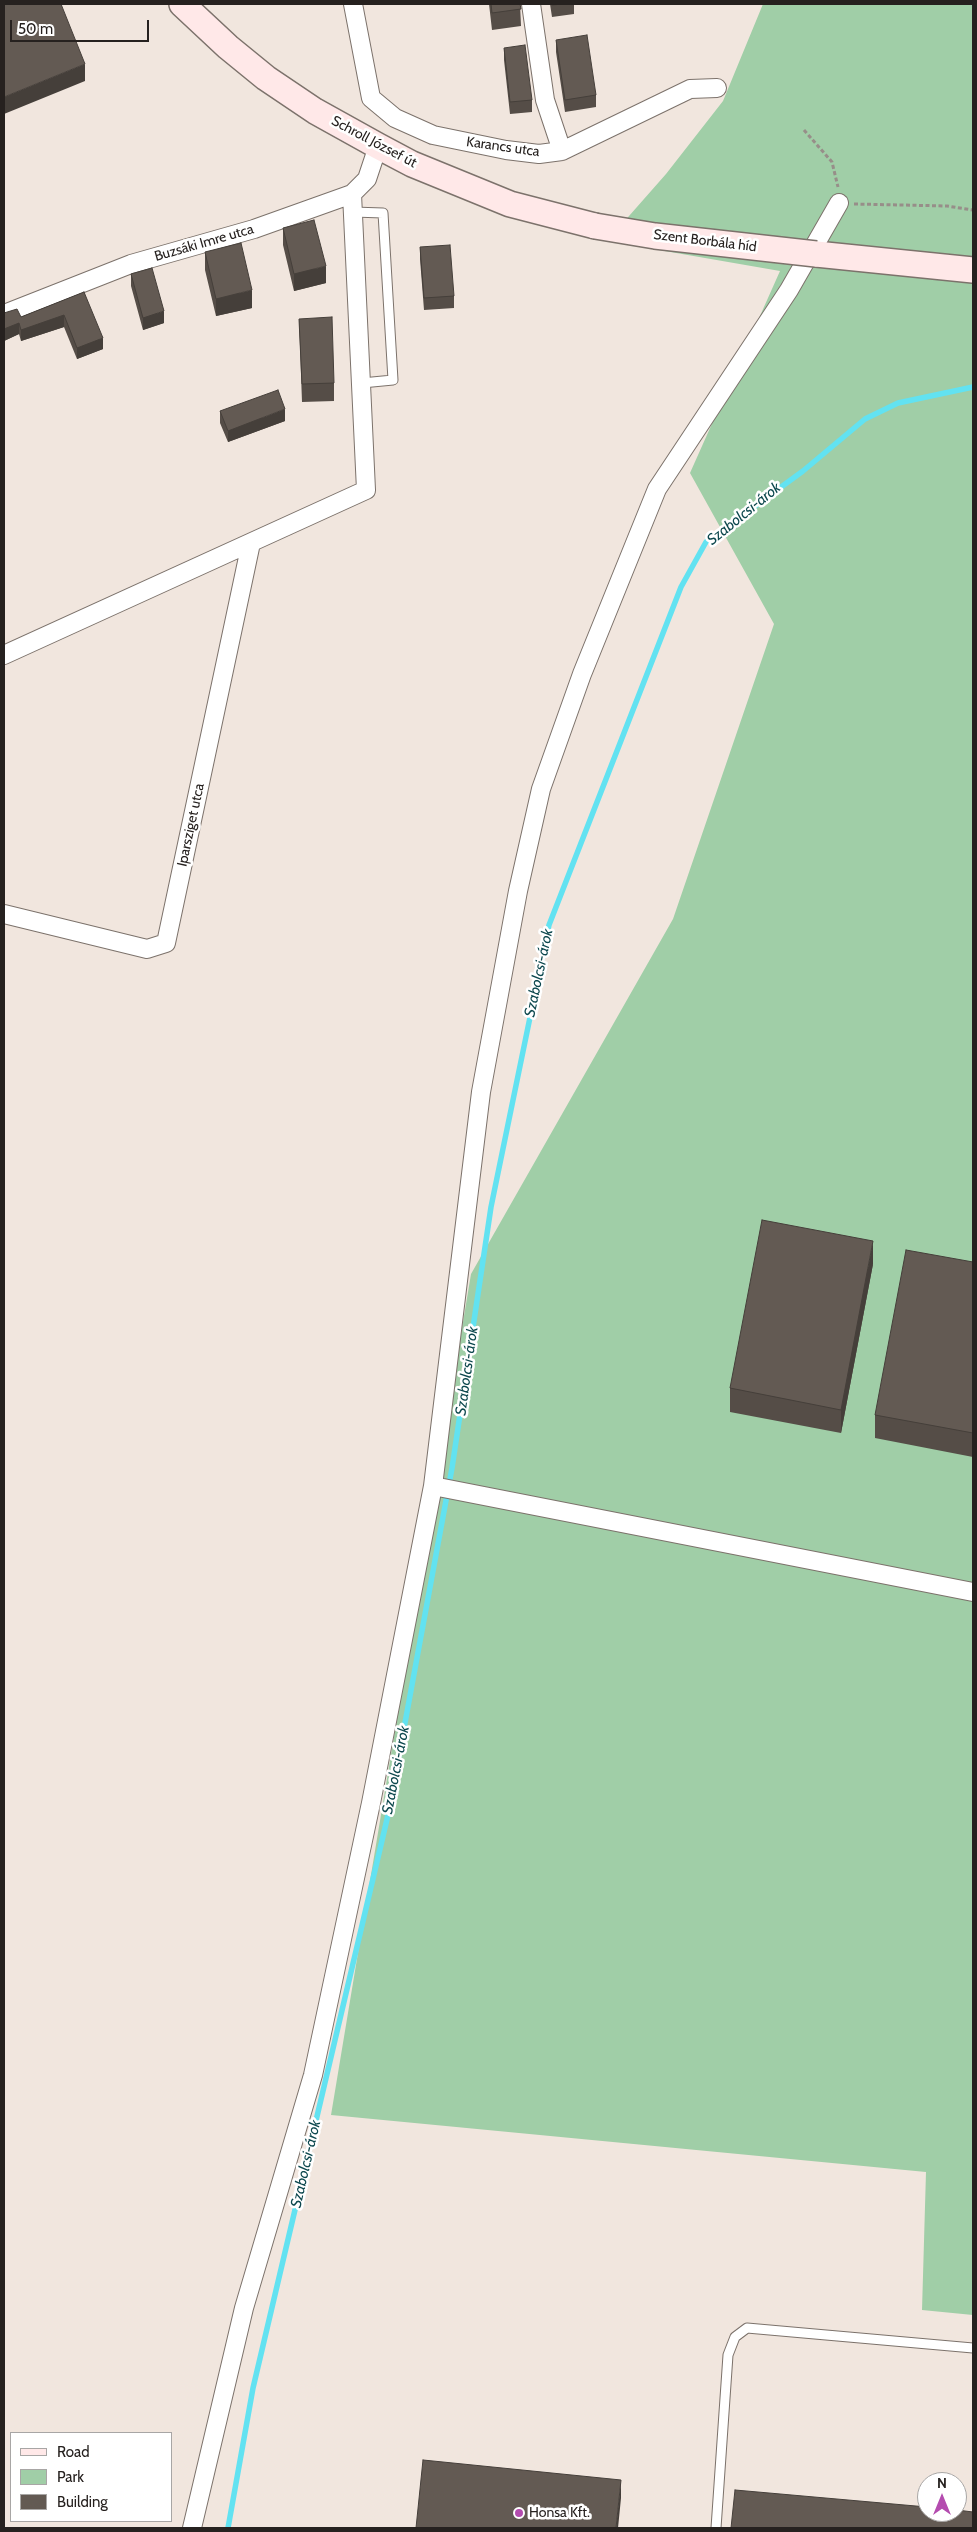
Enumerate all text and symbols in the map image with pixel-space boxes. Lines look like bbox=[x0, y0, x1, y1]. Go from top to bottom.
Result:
scale bar bbox=[12, 10, 151, 42]
text: 50 m bbox=[18, 20, 53, 38]
street label: Schroll József út bbox=[328, 112, 420, 172]
street label: Karancs utca bbox=[465, 134, 541, 160]
street label: Buzsáki Imre utca bbox=[152, 221, 256, 265]
street label: Szent Borbála híd bbox=[653, 226, 757, 256]
water label: Szabolcsi-árok bbox=[704, 479, 784, 549]
street label: Iparsziget utca bbox=[174, 782, 208, 868]
water label: Szabolcsi-árok bbox=[521, 927, 557, 1019]
water label: Szabolcsi-árok bbox=[452, 1325, 482, 1417]
water label: Szabolcsi-árok bbox=[379, 1724, 413, 1816]
water label: Szabolcsi-árok bbox=[287, 2118, 325, 2210]
legend bbox=[10, 2432, 172, 2522]
text: Road bbox=[57, 2443, 90, 2461]
text: Park bbox=[57, 2468, 84, 2486]
north arrow bbox=[917, 2472, 967, 2522]
text: N bbox=[937, 2474, 947, 2492]
text: Building bbox=[57, 2493, 108, 2511]
place label: Honsa Kft. bbox=[529, 2505, 590, 2521]
marker: Honsa Kft. bbox=[513, 2507, 525, 2519]

